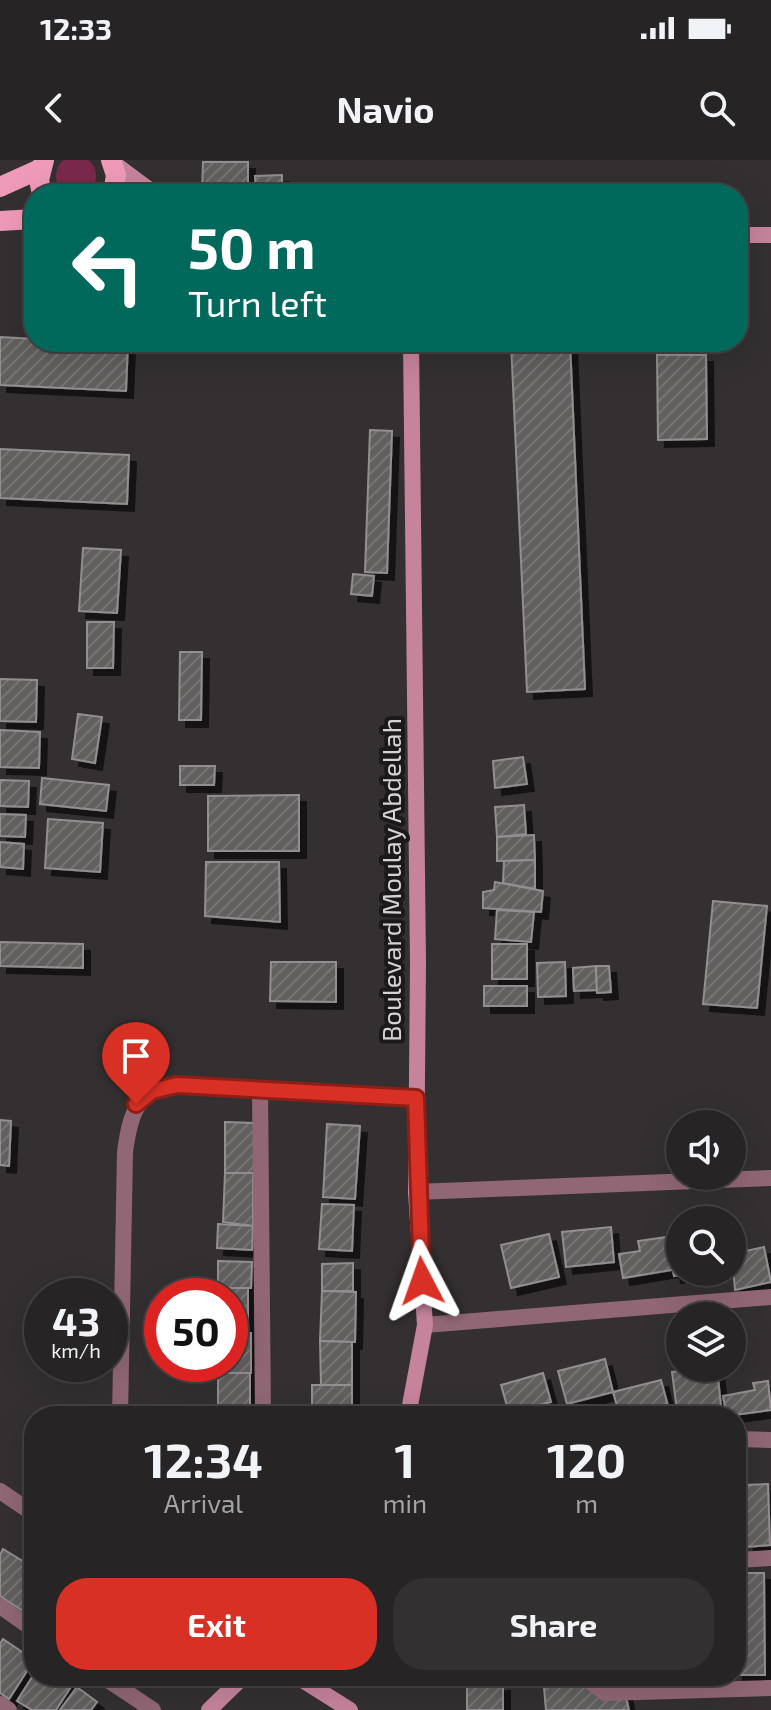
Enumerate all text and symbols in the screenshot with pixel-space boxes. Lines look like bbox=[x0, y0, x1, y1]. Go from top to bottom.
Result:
text: 12:33 bbox=[40, 10, 112, 46]
icon: back bbox=[32, 86, 76, 130]
icon: search bbox=[695, 86, 739, 130]
text: Navio bbox=[337, 87, 434, 130]
text: 50 m bbox=[188, 213, 316, 280]
icon: left bbox=[56, 216, 160, 320]
text: Turn left bbox=[188, 281, 327, 324]
street label: Boulevard Moulay Abdellah bbox=[375, 718, 406, 1042]
pin bbox=[102, 1022, 170, 1104]
icon: arrive bbox=[114, 1034, 158, 1078]
map controls bbox=[666, 1110, 746, 1382]
button: sound bbox=[666, 1110, 746, 1190]
button: search bbox=[666, 1206, 746, 1286]
position arrow bbox=[380, 1239, 464, 1323]
speed limit sign: 50 bbox=[144, 1278, 248, 1382]
text: 43 bbox=[52, 1296, 100, 1344]
button: layers bbox=[666, 1302, 746, 1382]
text: km/h bbox=[51, 1338, 101, 1362]
text: 12:34 bbox=[144, 1430, 263, 1488]
text: 1 bbox=[395, 1430, 415, 1488]
text: 120 bbox=[547, 1430, 626, 1488]
text: Arrival bbox=[164, 1487, 243, 1518]
text: min bbox=[383, 1487, 427, 1518]
text: m bbox=[575, 1487, 598, 1518]
button: Exit bbox=[56, 1578, 377, 1670]
button: Share bbox=[393, 1578, 714, 1670]

